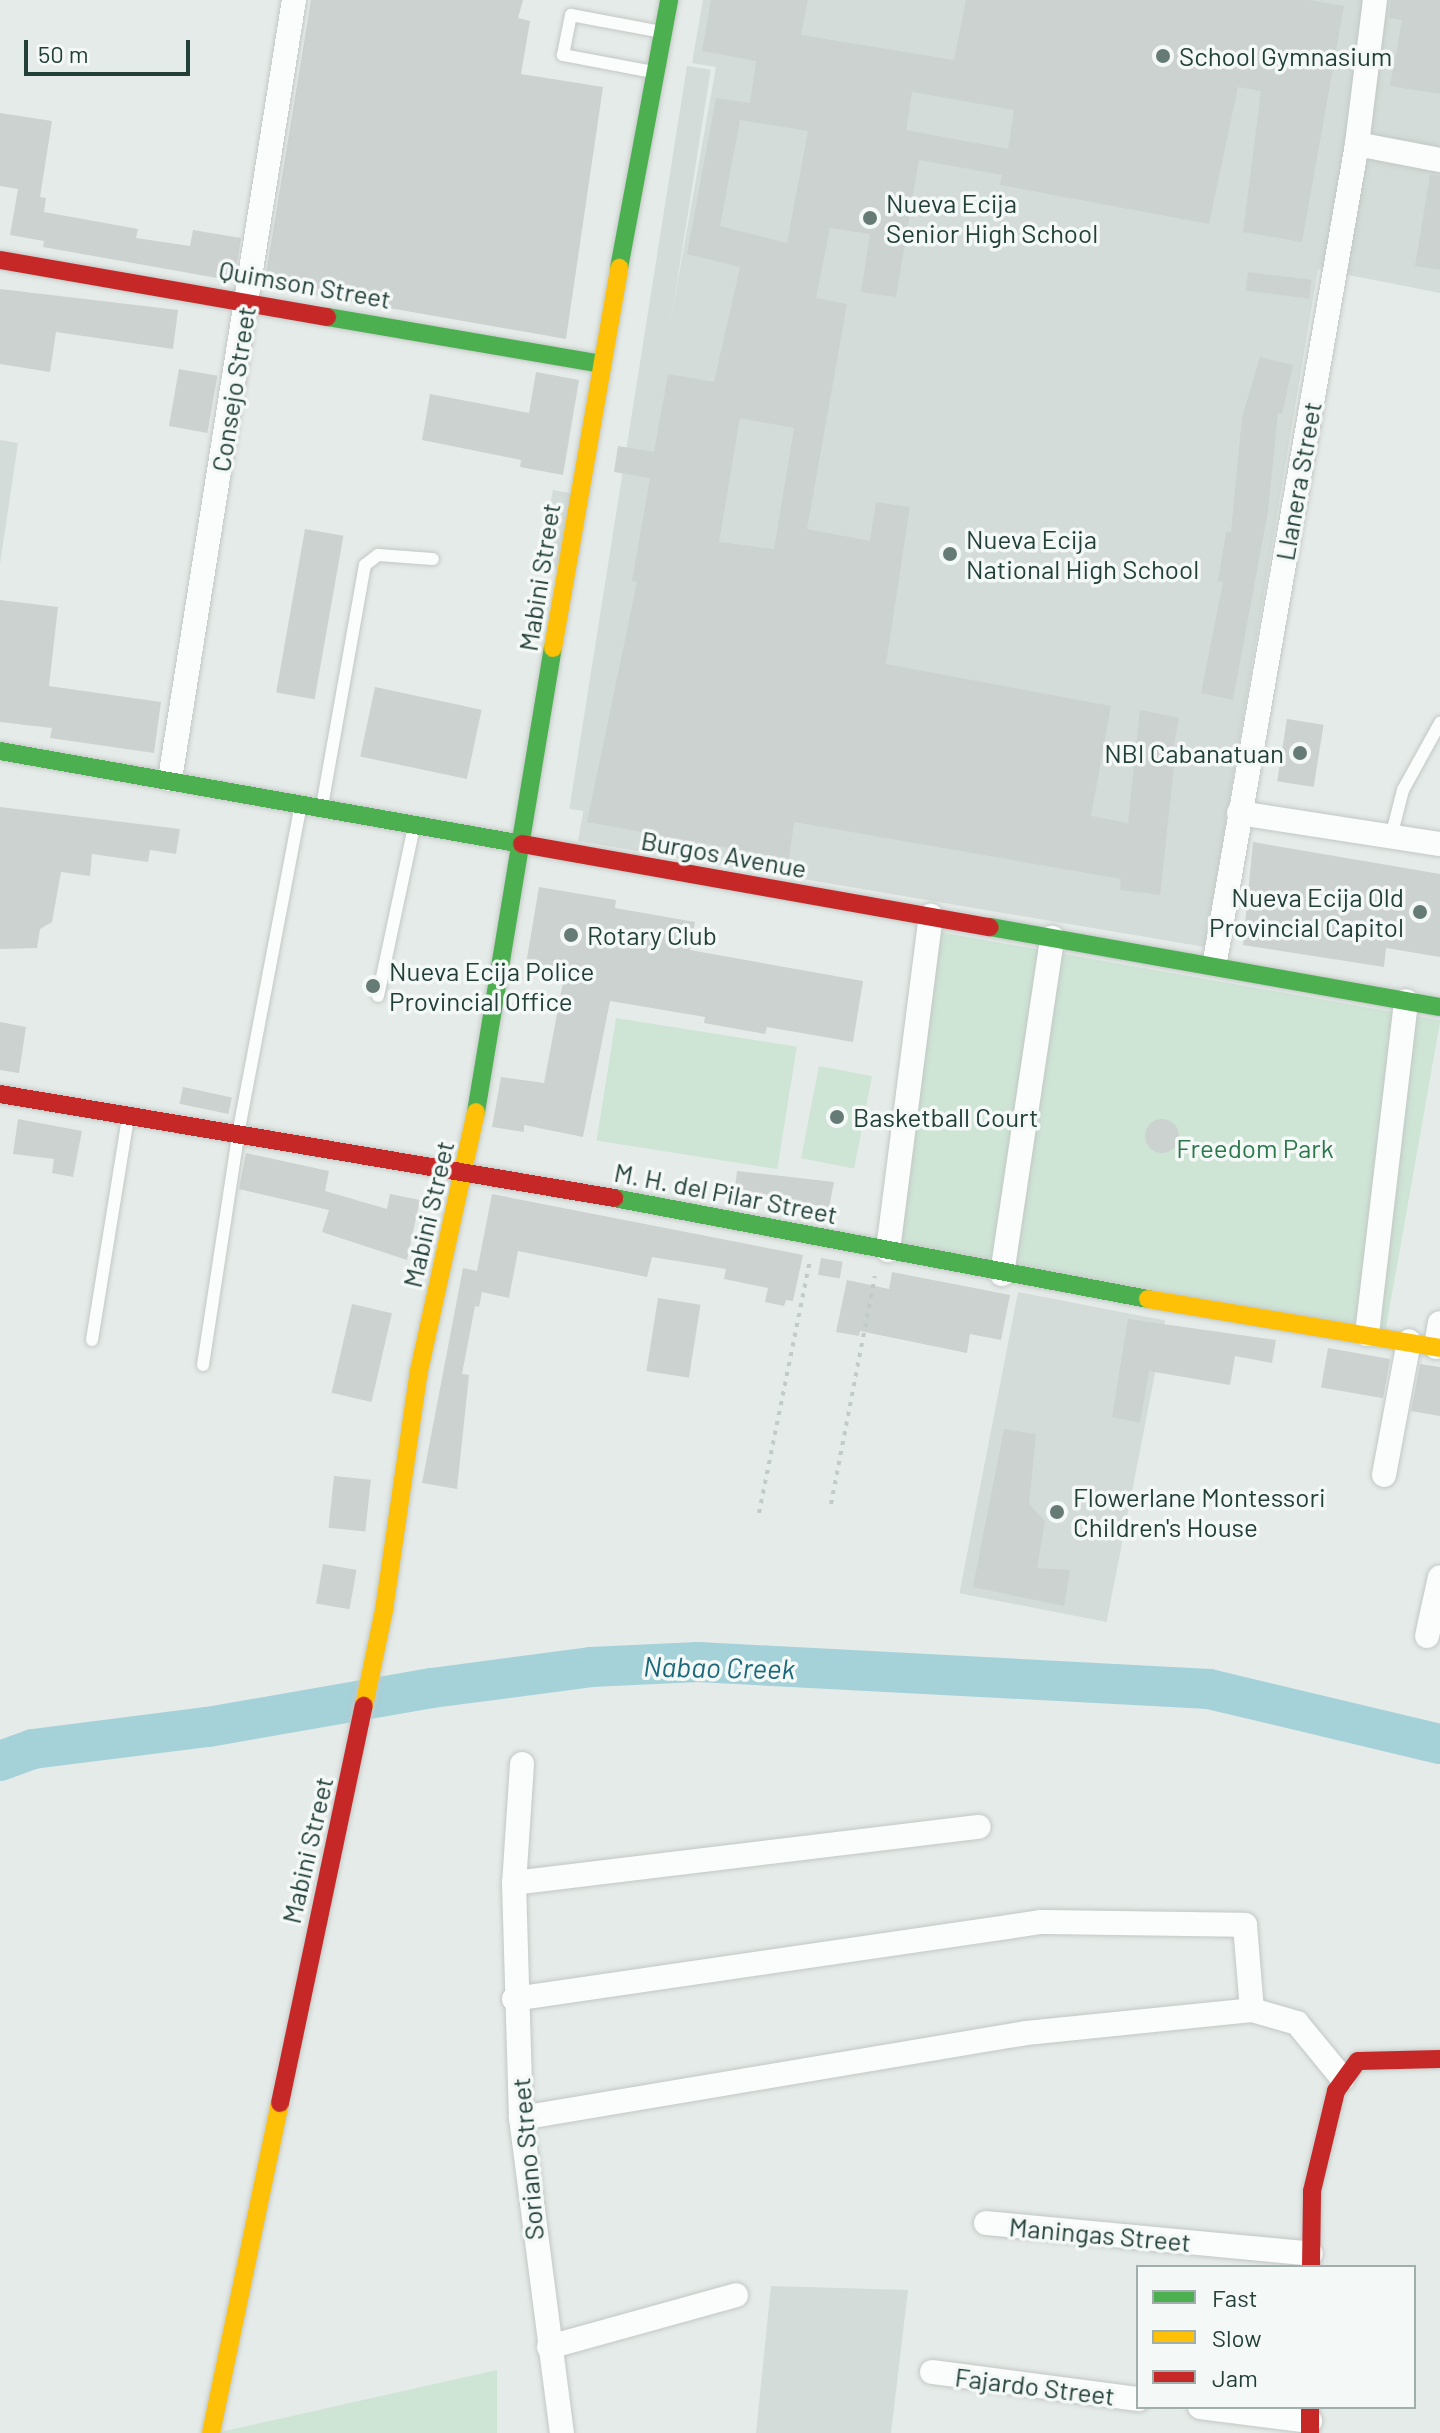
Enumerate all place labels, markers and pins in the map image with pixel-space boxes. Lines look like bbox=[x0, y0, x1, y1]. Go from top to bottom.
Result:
place label: School Gymnasium bbox=[1179, 40, 1392, 72]
marker: School Gymnasium bbox=[1154, 47, 1172, 65]
place label: Nueva Ecija Senior High School bbox=[886, 187, 1098, 248]
marker: Nueva Ecija Senior High School bbox=[861, 209, 879, 227]
place label: Nueva Ecija National High School bbox=[966, 523, 1199, 584]
marker: Nueva Ecija National High School bbox=[941, 545, 959, 563]
place label: NBI Cabanatuan bbox=[1104, 737, 1284, 769]
marker: NBI Cabanatuan bbox=[1291, 744, 1309, 762]
place label: Nueva Ecija Old Provincial Capitol bbox=[1209, 881, 1404, 942]
marker: Nueva Ecija Old Provincial Capitol bbox=[1411, 903, 1429, 921]
place label: Rotary Club bbox=[587, 919, 717, 951]
marker: Rotary Club bbox=[562, 926, 580, 944]
place label: Nueva Ecija Police Provincial Office bbox=[389, 955, 594, 1016]
marker: Nueva Ecija Police Provincial Office bbox=[364, 977, 382, 995]
place label: Basketball Court bbox=[853, 1101, 1038, 1133]
marker: Basketball Court bbox=[828, 1108, 846, 1126]
place label: Flowerlane Montessori Children's House bbox=[1073, 1481, 1326, 1542]
marker: Flowerlane Montessori Children's House bbox=[1048, 1503, 1066, 1521]

